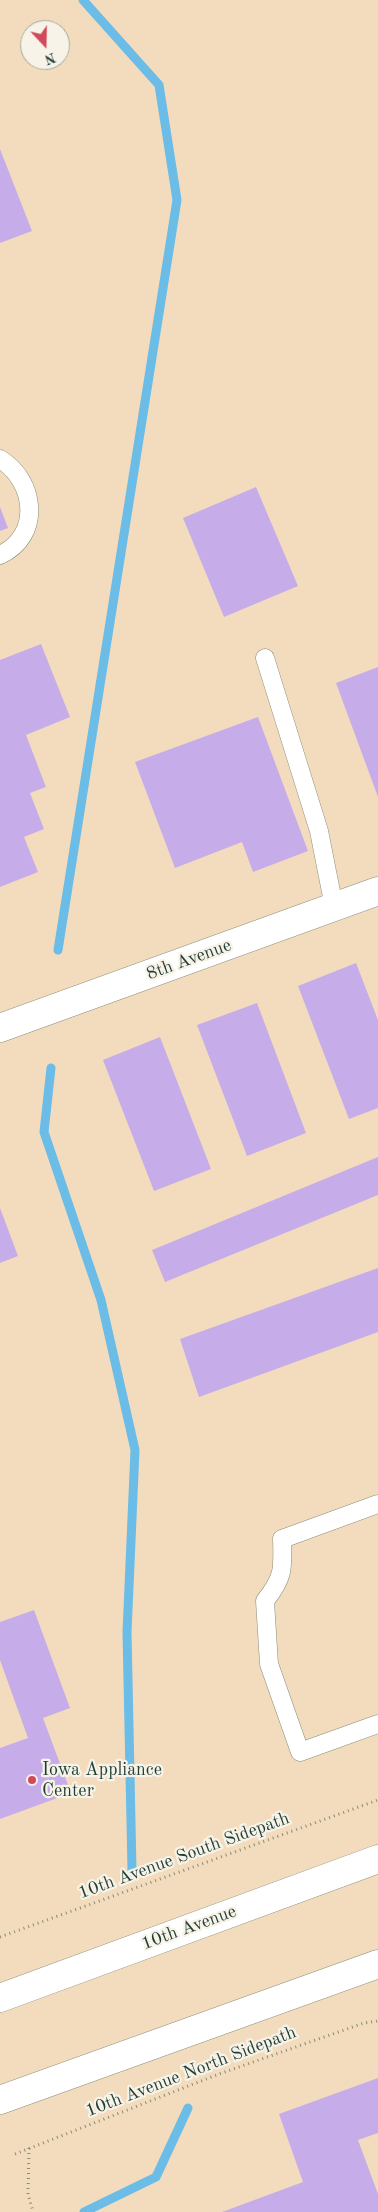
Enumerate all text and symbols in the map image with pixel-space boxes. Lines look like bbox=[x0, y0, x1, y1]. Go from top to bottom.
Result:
north arrow bbox=[20, 20, 70, 70]
text: N bbox=[43, 50, 58, 67]
street label: 8th Avenue bbox=[144, 935, 234, 985]
place label: Iowa Appliance Center bbox=[42, 1759, 162, 1802]
marker: Iowa Appliance Center bbox=[26, 1774, 38, 1786]
street label: 10th Avenue South Sidepath bbox=[76, 1808, 292, 1904]
street label: 10th Avenue bbox=[139, 1901, 239, 1955]
street label: 10th Avenue North Sidepath bbox=[83, 2022, 299, 2122]

